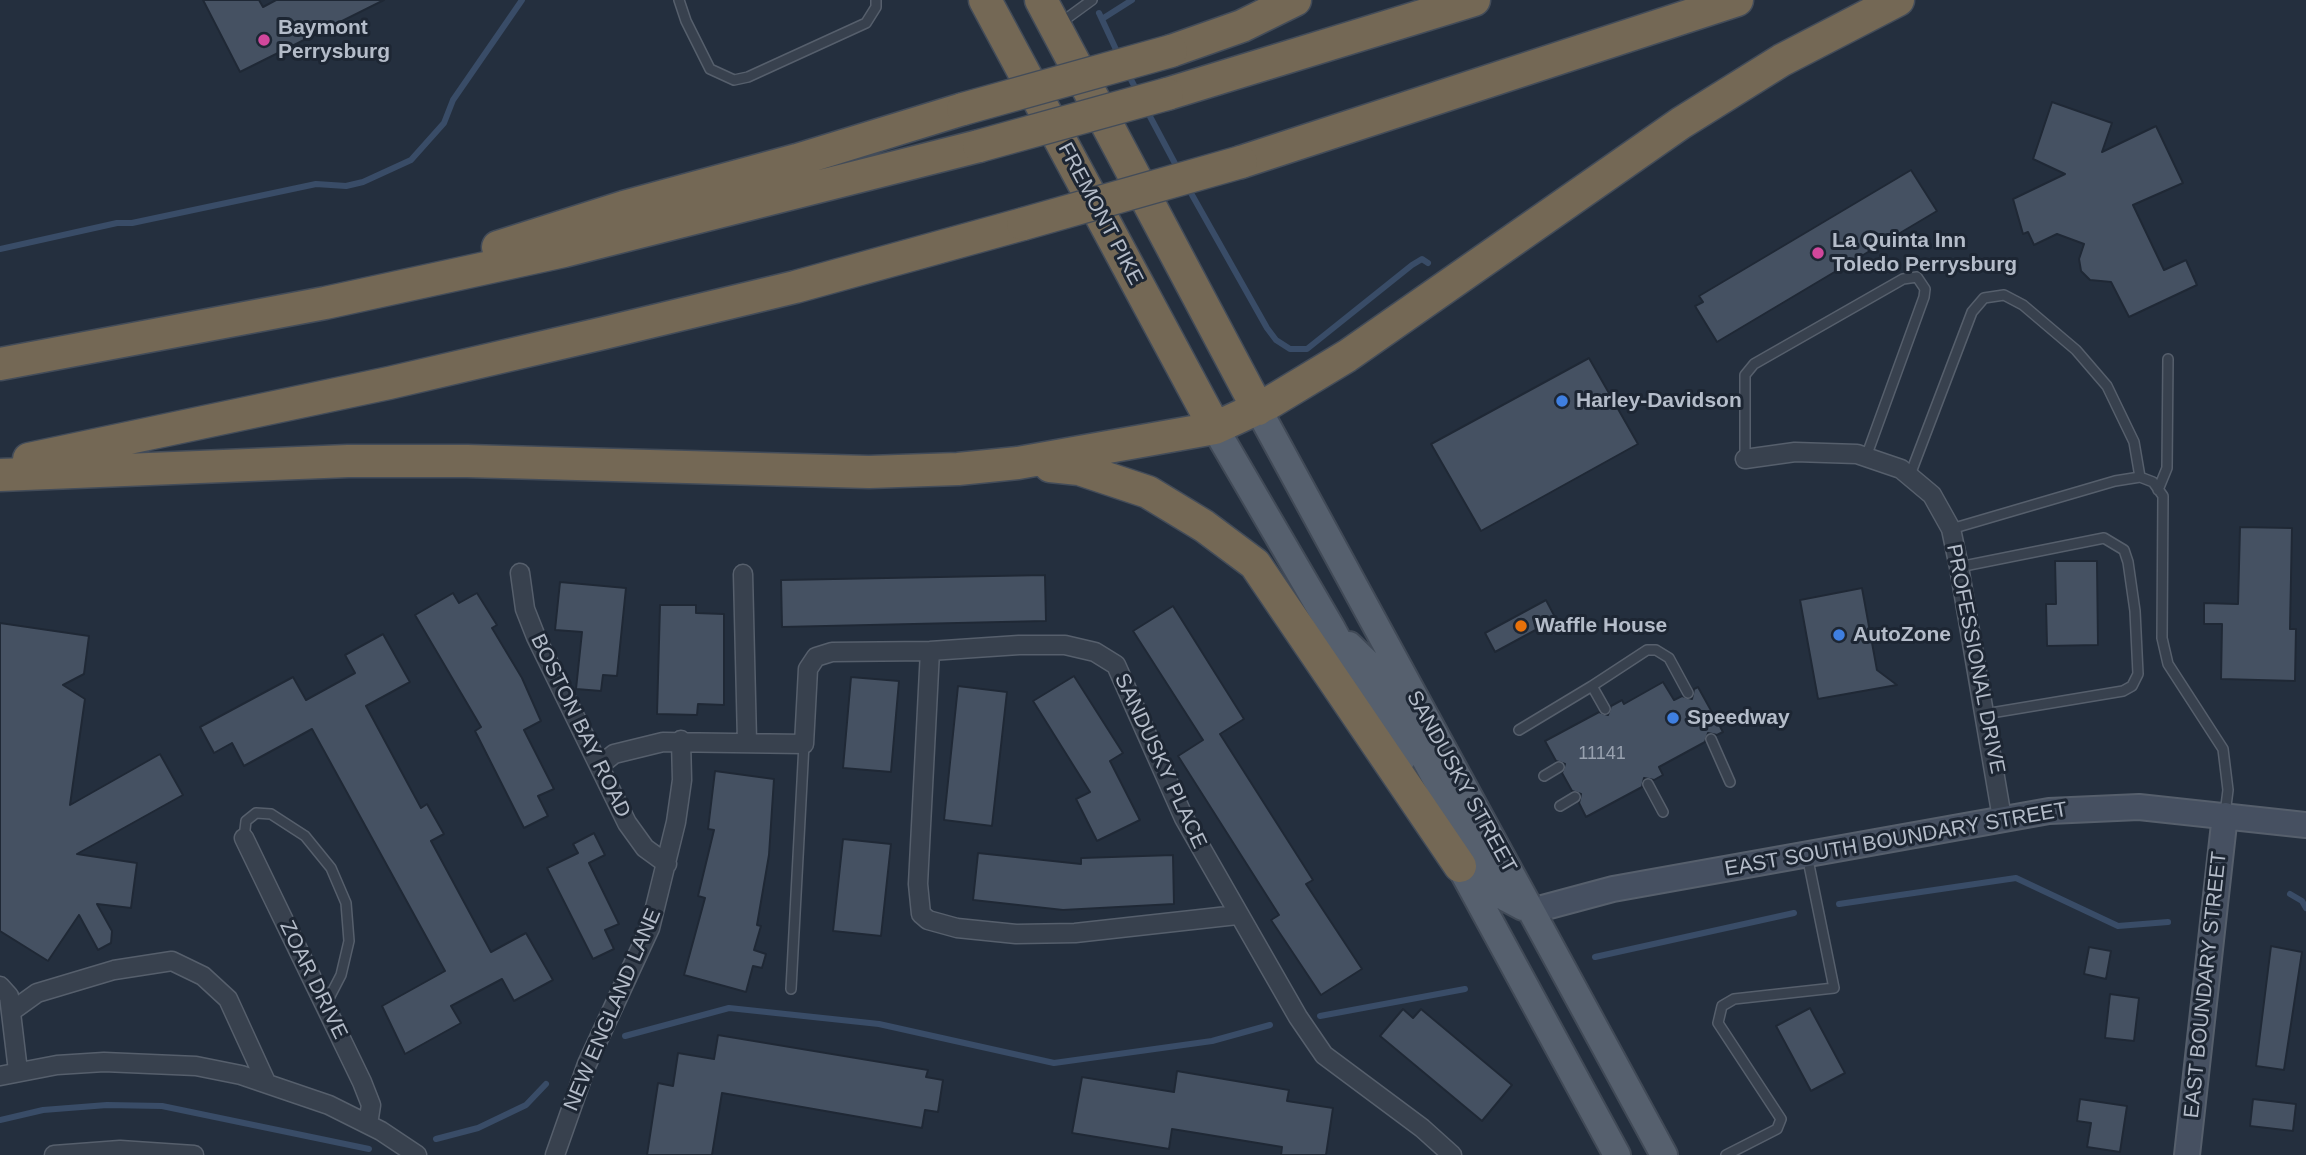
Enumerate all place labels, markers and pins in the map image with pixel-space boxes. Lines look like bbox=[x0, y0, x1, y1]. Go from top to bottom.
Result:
place label: Baymont Perrysburg bbox=[278, 15, 390, 65]
marker: Baymont Perrysburg bbox=[256, 32, 272, 48]
place label: La Quinta Inn Toledo Perrysburg bbox=[1832, 228, 2017, 278]
marker: La Quinta Inn Toledo Perrysburg bbox=[1810, 245, 1826, 261]
place label: Harley-Davidson bbox=[1576, 388, 1742, 414]
marker: Harley-Davidson bbox=[1554, 393, 1570, 409]
place label: Waffle House bbox=[1535, 613, 1667, 639]
marker: Waffle House bbox=[1513, 618, 1529, 634]
place label: AutoZone bbox=[1853, 622, 1951, 648]
marker: AutoZone bbox=[1831, 627, 1847, 643]
place label: Speedway bbox=[1687, 705, 1790, 731]
marker: Speedway bbox=[1665, 710, 1681, 726]

